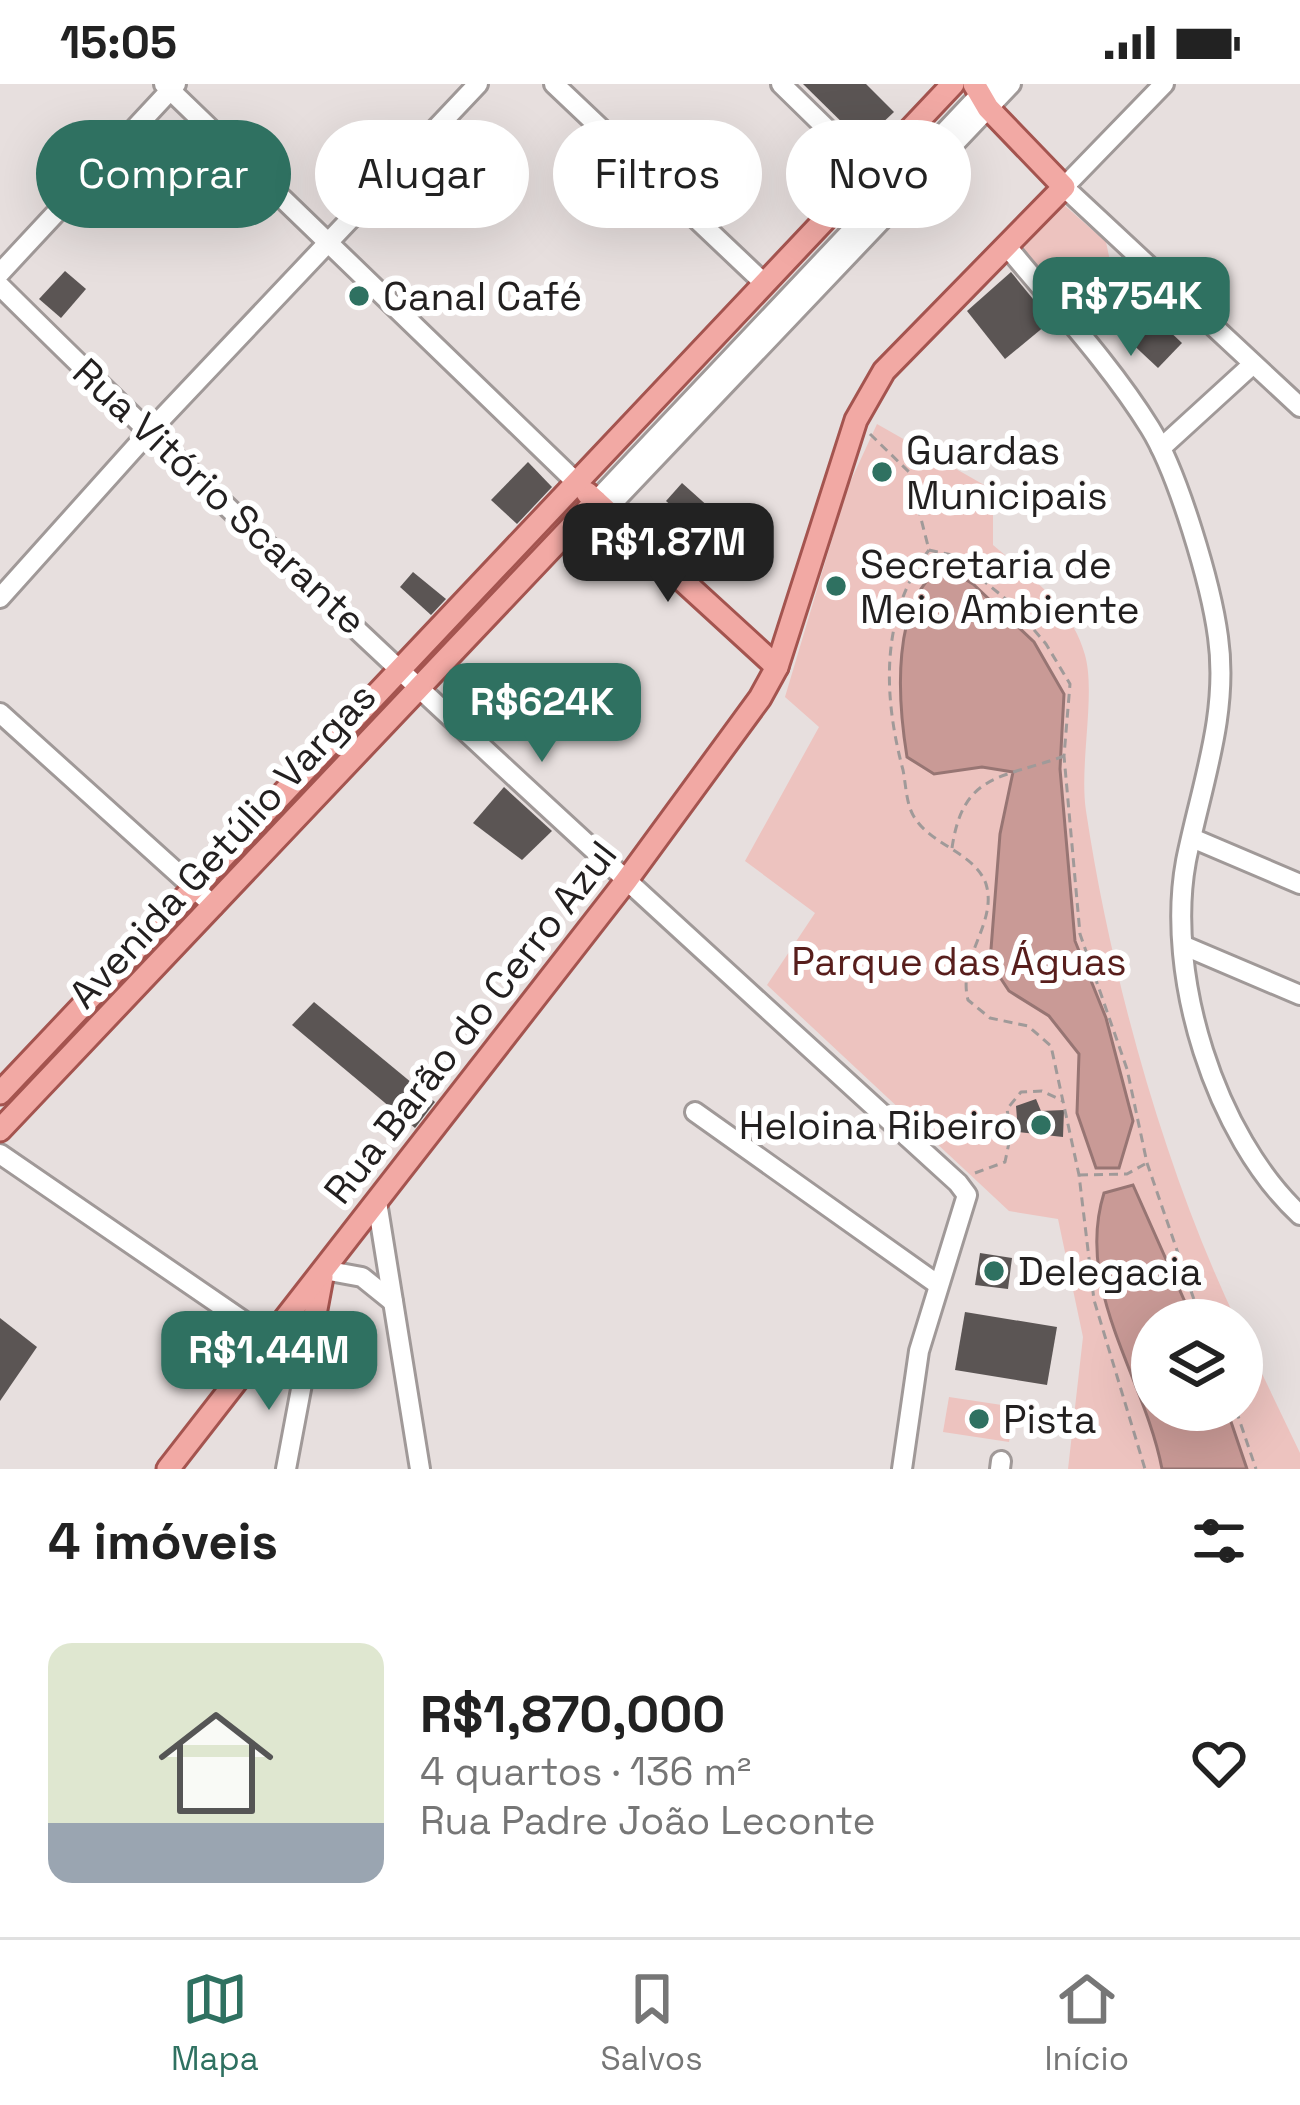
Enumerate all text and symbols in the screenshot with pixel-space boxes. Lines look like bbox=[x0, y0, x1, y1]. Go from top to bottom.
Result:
text: 15:05 bbox=[60, 14, 177, 71]
chip: Comprar bbox=[36, 120, 291, 228]
chip: Alugar bbox=[315, 120, 529, 228]
chip: Filtros bbox=[553, 120, 762, 228]
chip: Novo bbox=[786, 120, 971, 228]
pin: R$754K bbox=[1033, 257, 1229, 359]
text: R$754K bbox=[1060, 271, 1202, 320]
place label: Canal Café bbox=[383, 272, 582, 321]
marker: Canal Café bbox=[346, 283, 372, 309]
street label: Rua Vitório Scarante bbox=[63, 348, 377, 645]
place label: Guardas Municipais bbox=[906, 426, 1108, 520]
marker: Guardas Municipais bbox=[869, 459, 895, 485]
pin: R$1.87M bbox=[557, 503, 779, 605]
text: R$1.87M bbox=[590, 517, 746, 566]
place label: Secretaria de Meio Ambiente bbox=[860, 540, 1140, 634]
marker: Secretaria de Meio Ambiente bbox=[823, 573, 849, 599]
pin: R$624K bbox=[444, 663, 640, 765]
street label: Avenida Getúlio Vargas bbox=[59, 672, 386, 1019]
text: R$624K bbox=[470, 677, 614, 726]
street label: Rua Barão do Cerro Azul bbox=[313, 831, 627, 1214]
park label: Parque das Águas bbox=[791, 937, 1127, 986]
place label: Heloina Ribeiro bbox=[739, 1101, 1017, 1150]
marker: Heloina Ribeiro bbox=[1028, 1112, 1054, 1138]
place label: Delegacia bbox=[1018, 1247, 1202, 1296]
marker: Delegacia bbox=[981, 1258, 1007, 1284]
map controls bbox=[1131, 1299, 1263, 1431]
button: layers bbox=[1131, 1299, 1263, 1431]
pin: R$1.44M bbox=[158, 1311, 380, 1413]
text: R$1.44M bbox=[188, 1325, 350, 1374]
place label: Pista bbox=[1003, 1395, 1096, 1444]
marker: Pista bbox=[966, 1406, 992, 1432]
icon: filters bbox=[1186, 1508, 1252, 1574]
text: 4 imóveis bbox=[48, 1509, 278, 1574]
text: R$1,870,000 bbox=[420, 1682, 725, 1747]
icon: home bbox=[144, 1691, 288, 1835]
icon: heart bbox=[1186, 1730, 1252, 1796]
text: 4 quartos · 136 m² bbox=[420, 1747, 751, 1796]
text: Rua Padre João Leconte bbox=[420, 1796, 876, 1845]
tab: Mapa bbox=[171, 1966, 259, 2080]
tab: Salvos bbox=[600, 1966, 703, 2080]
tab: Início bbox=[1044, 1966, 1129, 2080]

